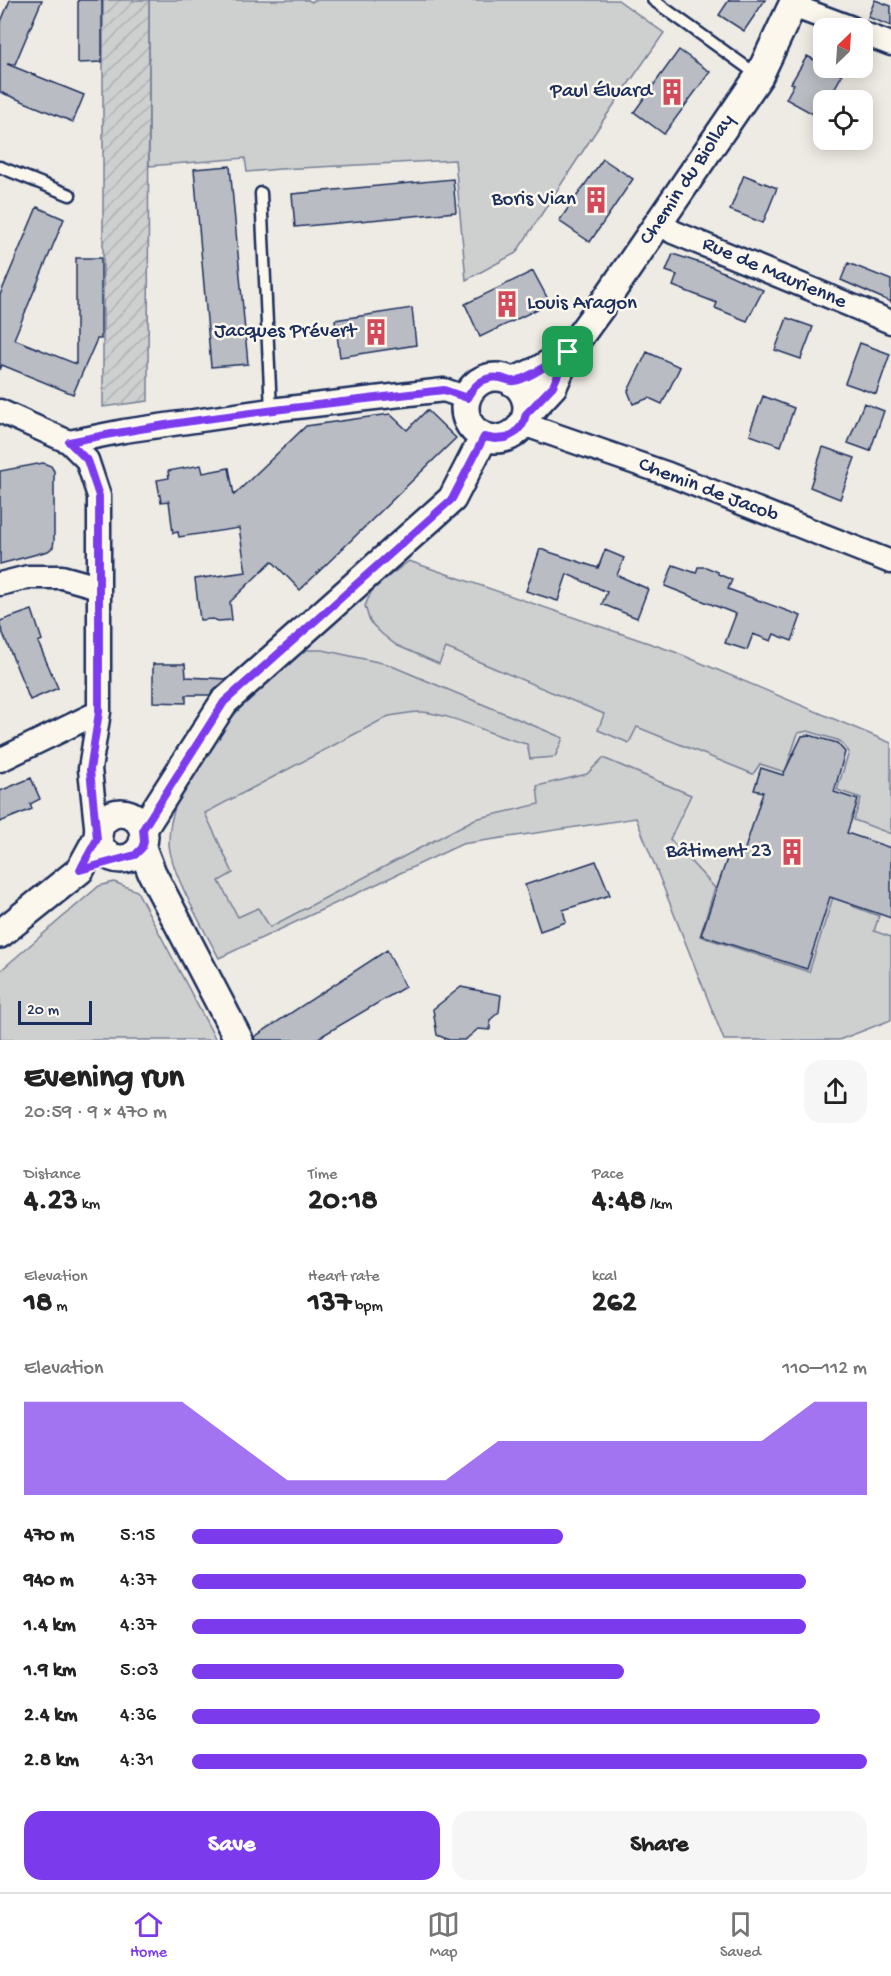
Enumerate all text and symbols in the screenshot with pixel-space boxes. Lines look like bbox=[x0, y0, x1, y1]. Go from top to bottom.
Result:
north arrow bbox=[813, 18, 873, 78]
map controls bbox=[813, 18, 873, 150]
building icon: Paul Éluard bbox=[657, 77, 687, 107]
place label: Paul Éluard bbox=[549, 80, 654, 105]
button: locate bbox=[813, 90, 873, 150]
street label: Chemin du Biollay bbox=[635, 110, 741, 250]
building icon: Boris Vian bbox=[581, 185, 611, 215]
place label: Boris Vian bbox=[491, 188, 576, 213]
street label: Rue de Maurienne bbox=[698, 232, 851, 316]
building icon: Louis Aragon bbox=[492, 289, 522, 319]
place label: Louis Aragon bbox=[527, 292, 637, 317]
building icon: Jacques Prévert bbox=[361, 317, 391, 347]
place label: Jacques Prévert bbox=[214, 320, 358, 345]
pin bbox=[542, 326, 593, 377]
icon: arrive bbox=[551, 335, 584, 368]
street label: Chemin de Jacob bbox=[634, 453, 782, 529]
building icon: Bâtiment 23 bbox=[777, 837, 807, 867]
place label: Bâtiment 23 bbox=[665, 840, 772, 865]
scale bar bbox=[18, 998, 92, 1025]
text: 20 m bbox=[27, 1002, 59, 1021]
text: Evening run bbox=[24, 1060, 184, 1098]
button: share bbox=[804, 1060, 867, 1123]
text: 20:59 · 9 × 470 m bbox=[24, 1102, 167, 1125]
text: Distance bbox=[24, 1166, 81, 1185]
text: Time bbox=[308, 1166, 337, 1185]
text: Pace bbox=[592, 1166, 623, 1185]
text: 4.23 bbox=[24, 1185, 78, 1220]
text: 20:18 bbox=[308, 1185, 378, 1220]
text: 4:48 bbox=[592, 1185, 646, 1220]
text: km bbox=[78, 1196, 100, 1215]
text: /km bbox=[646, 1196, 672, 1215]
text: Elevation bbox=[24, 1268, 88, 1287]
text: Heart rate bbox=[308, 1268, 380, 1287]
text: kcal bbox=[592, 1268, 617, 1287]
text: 18 bbox=[24, 1287, 53, 1322]
text: 137 bbox=[308, 1287, 351, 1322]
text: 262 bbox=[592, 1287, 637, 1322]
text: m bbox=[53, 1298, 68, 1317]
text: bpm bbox=[351, 1298, 383, 1317]
text: Elevation bbox=[24, 1358, 104, 1381]
text: 110–112 m bbox=[782, 1358, 867, 1381]
text: 470 m bbox=[24, 1525, 74, 1548]
text: 5:15 bbox=[120, 1525, 155, 1548]
text: 940 m bbox=[24, 1570, 74, 1593]
text: 4:37 bbox=[120, 1570, 157, 1593]
text: 1.4 km bbox=[24, 1615, 76, 1638]
text: 4:37 bbox=[120, 1615, 157, 1638]
text: 1.9 km bbox=[24, 1660, 76, 1683]
text: 5:03 bbox=[120, 1660, 159, 1683]
text: 2.4 km bbox=[24, 1705, 77, 1728]
text: 4:36 bbox=[120, 1705, 156, 1728]
text: 2.8 km bbox=[24, 1750, 79, 1773]
text: 4:31 bbox=[120, 1750, 154, 1773]
button: Save bbox=[24, 1811, 440, 1880]
button: Share bbox=[452, 1811, 867, 1880]
tab: Home bbox=[130, 1908, 167, 1963]
tab: Map bbox=[427, 1908, 460, 1963]
tab: Saved bbox=[720, 1908, 761, 1963]

